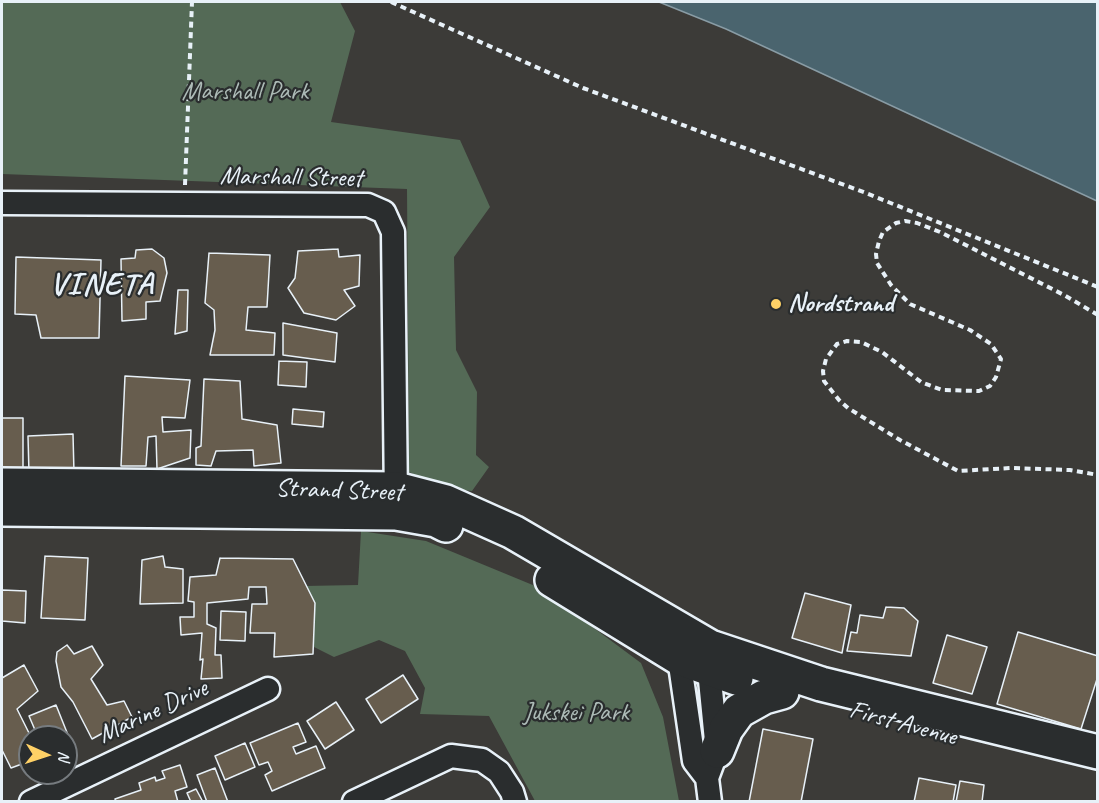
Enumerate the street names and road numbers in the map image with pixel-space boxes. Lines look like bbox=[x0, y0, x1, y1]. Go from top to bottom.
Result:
street label: Marshall Street bbox=[220, 161, 362, 195]
street label: Strand Street bbox=[275, 473, 403, 509]
street label: Marine Drive bbox=[93, 673, 213, 751]
street label: First Avenue bbox=[846, 695, 960, 753]

